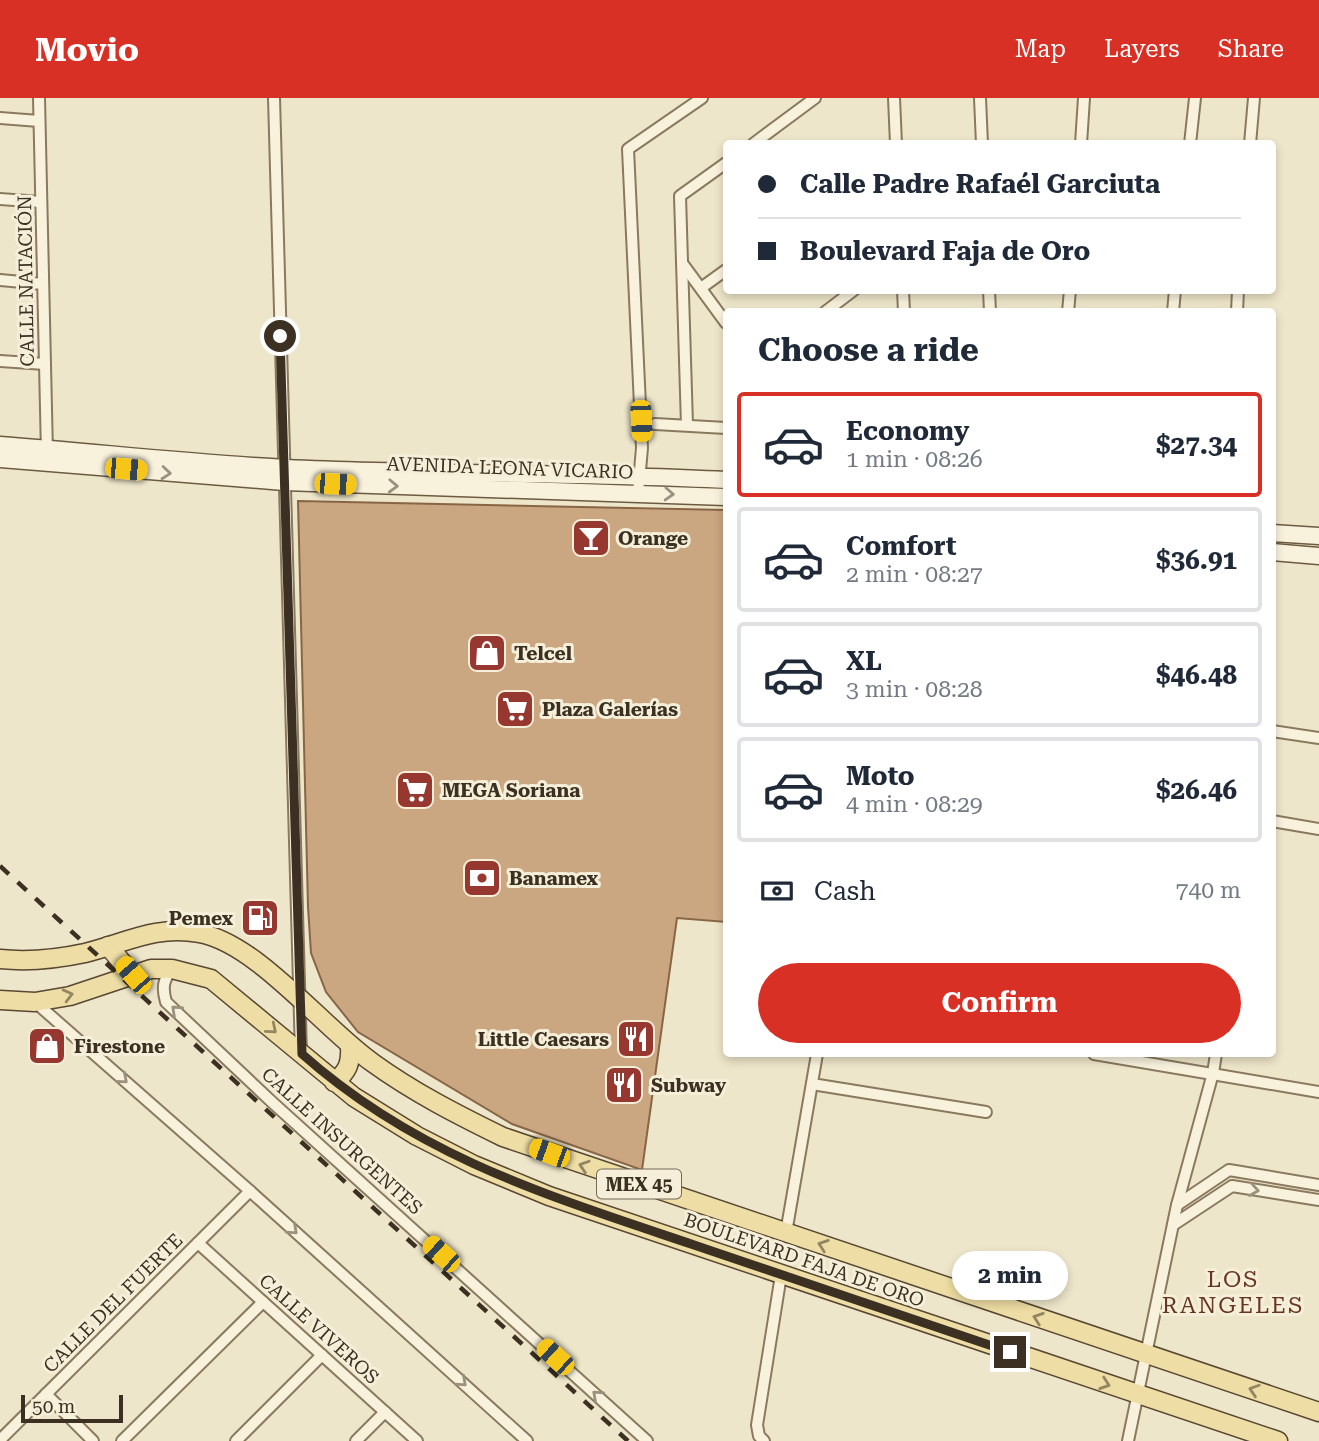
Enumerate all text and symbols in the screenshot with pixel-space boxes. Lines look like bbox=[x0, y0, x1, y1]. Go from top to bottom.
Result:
text: Movio bbox=[35, 30, 139, 69]
text: Map bbox=[1015, 35, 1066, 63]
text: Layers bbox=[1104, 35, 1180, 63]
text: Share bbox=[1218, 35, 1284, 63]
text: Calle Padre Rafaél Garciuta bbox=[800, 169, 1160, 199]
street label: CALLE NATACIÓN bbox=[13, 195, 39, 367]
text: Boulevard Faja de Oro bbox=[800, 236, 1090, 266]
route start bbox=[264, 320, 296, 352]
text: Choose a ride bbox=[758, 331, 979, 369]
car bbox=[630, 399, 653, 443]
icon: car bbox=[762, 413, 825, 476]
text: Economy bbox=[846, 416, 969, 446]
text: $27.34 bbox=[1156, 430, 1237, 460]
text: 1 min · 08:26 bbox=[846, 446, 983, 473]
street label: AVENIDA LEONA VICARIO bbox=[386, 452, 634, 484]
car bbox=[105, 457, 148, 481]
one-way arrow bbox=[160, 465, 171, 480]
car bbox=[314, 473, 357, 495]
one-way arrow bbox=[387, 478, 398, 493]
one-way arrow bbox=[664, 487, 675, 502]
bar icon: Orange bbox=[570, 517, 612, 559]
place label: Orange bbox=[618, 527, 688, 550]
icon: car bbox=[762, 528, 825, 591]
text: Comfort bbox=[846, 531, 956, 561]
text: $36.91 bbox=[1156, 545, 1237, 575]
text: 2 min · 08:27 bbox=[846, 561, 983, 588]
shop icon: Telcel bbox=[466, 632, 508, 674]
place label: Telcel bbox=[514, 642, 572, 665]
icon: car bbox=[762, 643, 825, 706]
text: XL bbox=[846, 646, 882, 676]
text: $46.48 bbox=[1156, 660, 1237, 690]
text: 3 min · 08:28 bbox=[846, 676, 983, 703]
supermarket icon: Plaza Galerías bbox=[494, 688, 536, 730]
place label: Plaza Galerías bbox=[542, 698, 678, 721]
icon: car bbox=[762, 758, 825, 821]
text: Moto bbox=[846, 761, 915, 791]
supermarket icon: MEGA Soriana bbox=[394, 769, 436, 811]
text: $26.46 bbox=[1156, 775, 1237, 805]
place label: MEGA Soriana bbox=[442, 779, 580, 802]
text: 4 min · 08:29 bbox=[846, 791, 983, 818]
bank icon: Banamex bbox=[461, 857, 503, 899]
place label: Banamex bbox=[509, 867, 599, 890]
icon: cash bbox=[758, 872, 796, 910]
text: Cash bbox=[814, 876, 876, 906]
text: 740 m bbox=[1176, 877, 1241, 904]
fuel station icon: Pemex bbox=[239, 897, 281, 939]
place label: Pemex bbox=[169, 907, 234, 930]
car bbox=[112, 952, 155, 998]
button: Confirm bbox=[758, 963, 1241, 1043]
one-way arrow bbox=[61, 989, 73, 1003]
one-way arrow bbox=[171, 1006, 184, 1019]
restaurant icon: Little Caesars bbox=[615, 1018, 657, 1060]
one-way arrow bbox=[263, 1021, 276, 1033]
shop icon: Firestone bbox=[26, 1025, 68, 1067]
place label: Little Caesars bbox=[478, 1028, 609, 1051]
place label: Firestone bbox=[74, 1035, 165, 1058]
street label: CALLE INSURGENTES bbox=[257, 1063, 427, 1219]
restaurant icon: Subway bbox=[603, 1064, 645, 1106]
one-way arrow bbox=[114, 1071, 127, 1083]
place label: Subway bbox=[651, 1074, 727, 1097]
car bbox=[526, 1136, 573, 1170]
one-way arrow bbox=[578, 1160, 590, 1174]
road number: MEX 45 bbox=[597, 1170, 681, 1198]
one-way arrow bbox=[1248, 1182, 1260, 1197]
street label: BOULEVARD FAJA DE ORO bbox=[681, 1208, 927, 1312]
one-way arrow bbox=[285, 1222, 298, 1234]
street label: CALLE DEL FUERTE bbox=[39, 1229, 187, 1377]
car bbox=[419, 1232, 464, 1276]
one-way arrow bbox=[817, 1239, 830, 1253]
callout: 2 min bbox=[952, 1250, 1068, 1300]
text: 2 min bbox=[978, 1262, 1042, 1289]
district label: LOS RANGELES bbox=[1162, 1266, 1304, 1319]
street label: CALLE VIVEROS bbox=[254, 1269, 384, 1389]
one-way arrow bbox=[1033, 1312, 1045, 1326]
car bbox=[533, 1335, 578, 1379]
route end bbox=[994, 1336, 1026, 1368]
one-way arrow bbox=[454, 1374, 467, 1387]
one-way arrow bbox=[1099, 1376, 1111, 1390]
one-way arrow bbox=[1249, 1384, 1261, 1399]
one-way arrow bbox=[592, 1391, 605, 1403]
scale bar bbox=[21, 1392, 122, 1424]
text: 50 m bbox=[32, 1395, 75, 1418]

